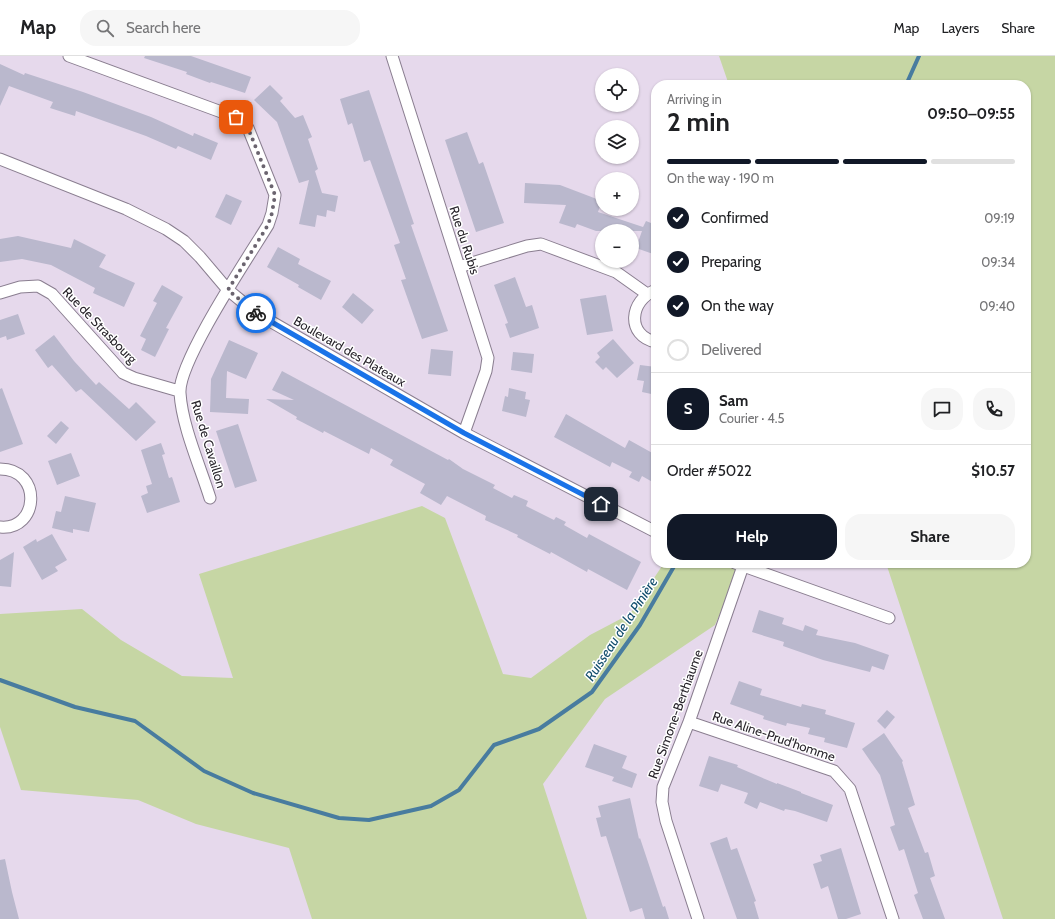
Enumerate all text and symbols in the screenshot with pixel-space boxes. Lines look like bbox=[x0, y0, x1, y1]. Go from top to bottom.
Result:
search box bbox=[80, 10, 360, 46]
text: Map bbox=[20, 16, 56, 39]
icon: search bbox=[94, 17, 116, 39]
text: Search here bbox=[126, 19, 201, 37]
text: Map bbox=[894, 19, 919, 37]
text: Layers bbox=[941, 19, 979, 37]
text: Share bbox=[1001, 19, 1035, 37]
map controls bbox=[595, 68, 639, 268]
button: locate bbox=[595, 68, 639, 112]
text: Arriving in bbox=[667, 91, 722, 107]
pin bbox=[219, 100, 253, 134]
text: 09:50–09:55 bbox=[927, 105, 1015, 123]
icon: bag bbox=[225, 106, 247, 128]
text: 2 min bbox=[667, 106, 730, 138]
button: layers bbox=[595, 120, 639, 164]
text: On the way · 190 m bbox=[667, 170, 774, 186]
button: + bbox=[595, 172, 639, 216]
street label: Rue du Rubis bbox=[446, 204, 484, 277]
icon: check bbox=[667, 207, 689, 229]
text: Confirmed bbox=[701, 209, 769, 227]
text: 09:19 bbox=[984, 210, 1015, 226]
button: − bbox=[595, 224, 639, 268]
icon: check bbox=[667, 251, 689, 273]
text: Preparing bbox=[701, 253, 761, 271]
text: 09:34 bbox=[981, 254, 1015, 270]
street label: Rue de Strasbourg bbox=[60, 283, 141, 367]
courier bbox=[236, 293, 276, 333]
icon: check bbox=[667, 295, 689, 317]
text: On the way bbox=[701, 297, 774, 315]
text: 09:40 bbox=[979, 298, 1015, 314]
icon: bike bbox=[245, 302, 267, 324]
street label: Boulevard des Plateaux bbox=[291, 312, 410, 390]
text: Delivered bbox=[701, 341, 762, 359]
button: chat bbox=[921, 388, 963, 430]
button: phone bbox=[973, 388, 1015, 430]
text: Sam bbox=[719, 392, 748, 410]
street label: Rue de Cavaillon bbox=[188, 398, 230, 490]
text: S bbox=[684, 400, 692, 418]
text: Courier · 4.5 bbox=[719, 410, 784, 426]
text: Order #5022 bbox=[667, 462, 752, 480]
text: $10.57 bbox=[971, 462, 1015, 480]
pin bbox=[584, 487, 618, 521]
icon: home bbox=[590, 493, 612, 515]
button: Help bbox=[667, 514, 837, 560]
button: Share bbox=[845, 514, 1015, 560]
water label: Ruisseau de la Pinière bbox=[581, 573, 662, 684]
street label: Rue Simone-Berthiaume bbox=[644, 647, 706, 781]
street label: Rue Aline-Prud'homme bbox=[711, 708, 838, 765]

